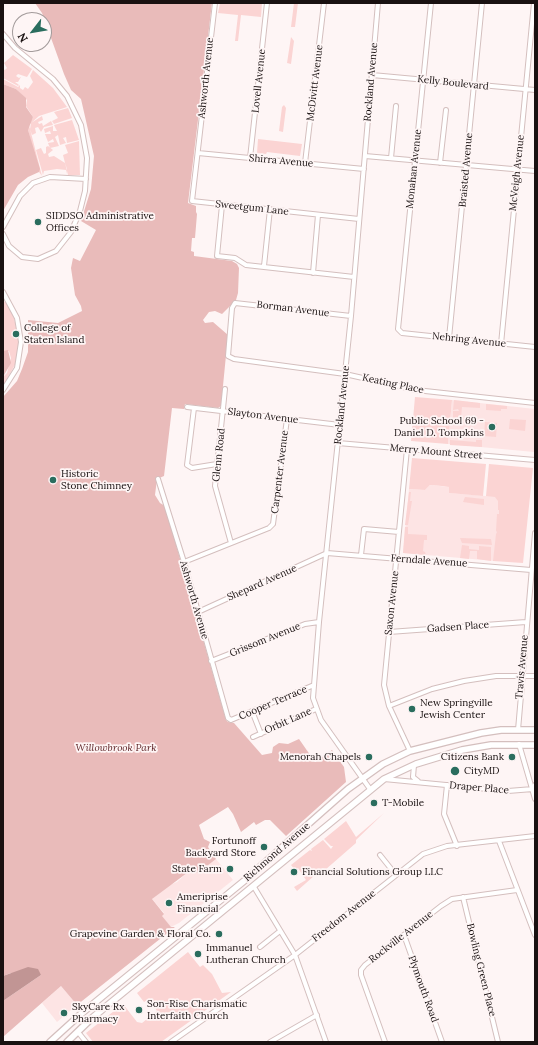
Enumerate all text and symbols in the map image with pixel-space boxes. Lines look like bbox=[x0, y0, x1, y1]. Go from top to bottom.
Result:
north arrow bbox=[12, 12, 52, 52]
text: N bbox=[14, 30, 31, 45]
street label: Ashworth Avenue bbox=[196, 37, 216, 119]
street label: Rockland Avenue bbox=[362, 42, 380, 122]
street label: McDivitt Avenue bbox=[304, 44, 326, 122]
street label: Lovell Avenue bbox=[250, 49, 268, 113]
street label: Kelly Boulevard bbox=[417, 73, 489, 93]
street label: Monahan Avenue bbox=[404, 129, 424, 209]
street label: Braisted Avenue bbox=[457, 132, 475, 208]
street label: McVeigh Avenue bbox=[507, 134, 527, 212]
street label: Shirra Avenue bbox=[248, 152, 314, 170]
street label: Sweetgum Lane bbox=[215, 198, 289, 218]
place label: SIDDSO Administrative Offices bbox=[46, 210, 154, 234]
marker: SIDDSO Administrative Offices bbox=[33, 217, 43, 227]
street label: Borman Avenue bbox=[256, 299, 330, 319]
place label: College of Staten Island bbox=[24, 322, 84, 346]
marker: College of Staten Island bbox=[11, 329, 21, 339]
street label: Nehring Avenue bbox=[431, 330, 507, 350]
street label: Rockland Avenue bbox=[332, 365, 352, 445]
street label: Keating Place bbox=[361, 372, 425, 396]
street label: Slayton Avenue bbox=[227, 406, 299, 426]
place label: Public School 69 - Daniel D. Tompkins bbox=[394, 415, 484, 438]
marker: Public School 69 - Daniel D. Tompkins bbox=[487, 422, 497, 432]
street label: Glenn Road bbox=[210, 428, 228, 482]
street label: Carpenter Avenue bbox=[269, 430, 291, 514]
street label: Merry Mount Street bbox=[389, 442, 483, 462]
place label: Historic Stone Chimney bbox=[61, 468, 132, 492]
marker: Historic Stone Chimney bbox=[48, 475, 58, 485]
street label: Ferndale Avenue bbox=[390, 552, 468, 570]
street label: Ashworth Avenue bbox=[177, 559, 211, 641]
street label: Shepard Avenue bbox=[225, 562, 299, 604]
street label: Saxon Avenue bbox=[383, 570, 401, 636]
street label: Gadsen Place bbox=[427, 619, 489, 635]
street label: Grissom Avenue bbox=[228, 620, 302, 660]
street label: Travis Avenue bbox=[513, 634, 531, 700]
street label: Cooper Terrace bbox=[237, 683, 309, 723]
place label: New Springville Jewish Center bbox=[420, 697, 493, 720]
marker: New Springville Jewish Center bbox=[407, 704, 417, 714]
street label: Orbit Lane bbox=[263, 705, 313, 737]
park label: Willowbrook Park bbox=[76, 742, 156, 754]
place label: Menorah Chapels bbox=[280, 751, 361, 763]
place label: Citizens Bank bbox=[441, 751, 504, 763]
marker: Menorah Chapels bbox=[364, 752, 374, 762]
marker: Citizens Bank bbox=[507, 752, 517, 762]
marker: CityMD bbox=[449, 765, 461, 777]
place label: CityMD bbox=[464, 765, 500, 777]
street label: Draper Place bbox=[449, 779, 509, 797]
place label: T-Mobile bbox=[382, 797, 424, 809]
marker: T-Mobile bbox=[369, 798, 379, 808]
street label: Richmond Avenue bbox=[241, 820, 313, 884]
place label: Fortunoff Backyard Store bbox=[186, 835, 256, 858]
marker: Fortunoff Backyard Store bbox=[259, 842, 269, 852]
place label: State Farm bbox=[172, 863, 222, 875]
marker: State Farm bbox=[225, 864, 235, 874]
place label: Financial Solutions Group LLC bbox=[302, 866, 443, 878]
marker: Financial Solutions Group LLC bbox=[289, 867, 299, 877]
street label: Freedom Avenue bbox=[310, 887, 378, 945]
place label: Ameriprise Financial bbox=[177, 891, 228, 914]
marker: Ameriprise Financial bbox=[164, 898, 174, 908]
street label: Rockville Avenue bbox=[367, 908, 435, 966]
street label: Bowling Green Place bbox=[464, 922, 498, 1018]
place label: Grapevine Garden & Floral Co. bbox=[70, 928, 211, 940]
marker: Grapevine Garden & Floral Co. bbox=[214, 929, 224, 939]
place label: Immanuel Lutheran Church bbox=[206, 942, 286, 966]
marker: Immanuel Lutheran Church bbox=[193, 949, 203, 959]
street label: Plymouth Road bbox=[405, 954, 441, 1024]
place label: Son-Rise Charismatic Interfaith Church bbox=[147, 998, 247, 1022]
place label: SkyCare Rx Pharmacy bbox=[72, 1001, 125, 1024]
marker: Son-Rise Charismatic Interfaith Church bbox=[134, 1005, 144, 1015]
marker: SkyCare Rx Pharmacy bbox=[59, 1008, 69, 1018]

